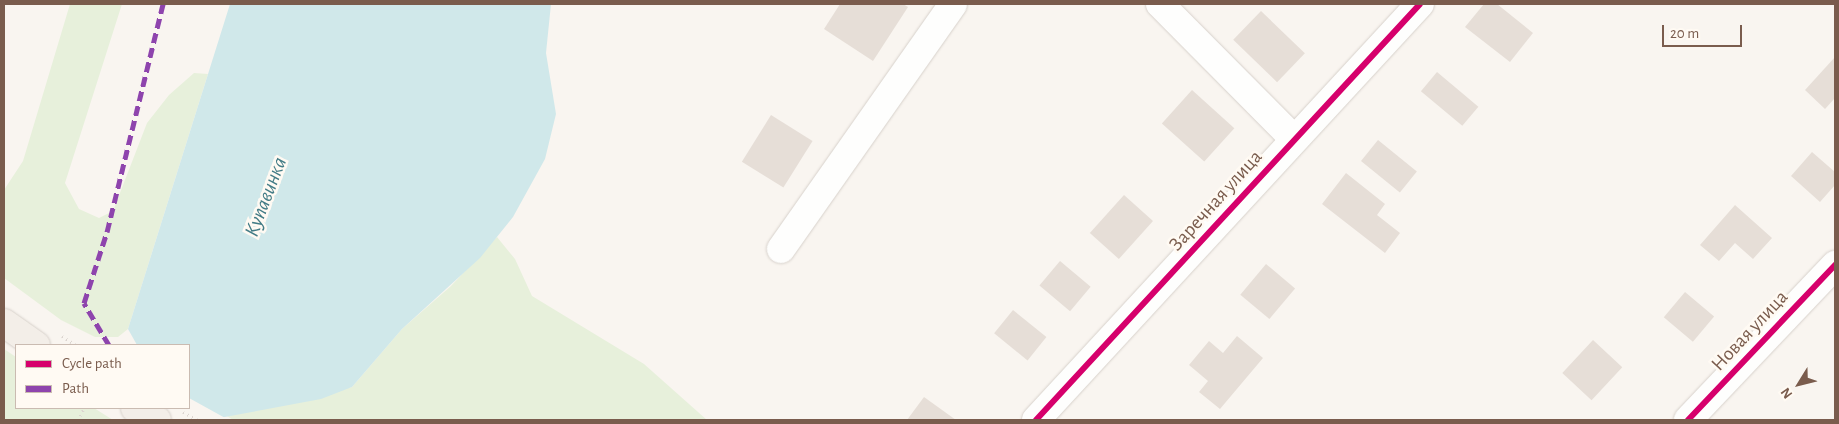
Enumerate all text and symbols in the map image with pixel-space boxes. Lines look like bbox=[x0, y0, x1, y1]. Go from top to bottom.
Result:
scale bar bbox=[1664, 15, 1744, 47]
text: 20 m bbox=[1670, 26, 1699, 41]
street label: Заречная улица bbox=[1164, 146, 1268, 256]
water label: Купавинка bbox=[239, 154, 293, 240]
street label: Новая улица bbox=[1707, 286, 1793, 376]
legend bbox=[15, 344, 190, 409]
text: Cycle path bbox=[62, 356, 122, 371]
north arrow bbox=[1774, 359, 1824, 409]
text: Path bbox=[62, 381, 89, 396]
text: N bbox=[1778, 385, 1795, 401]

